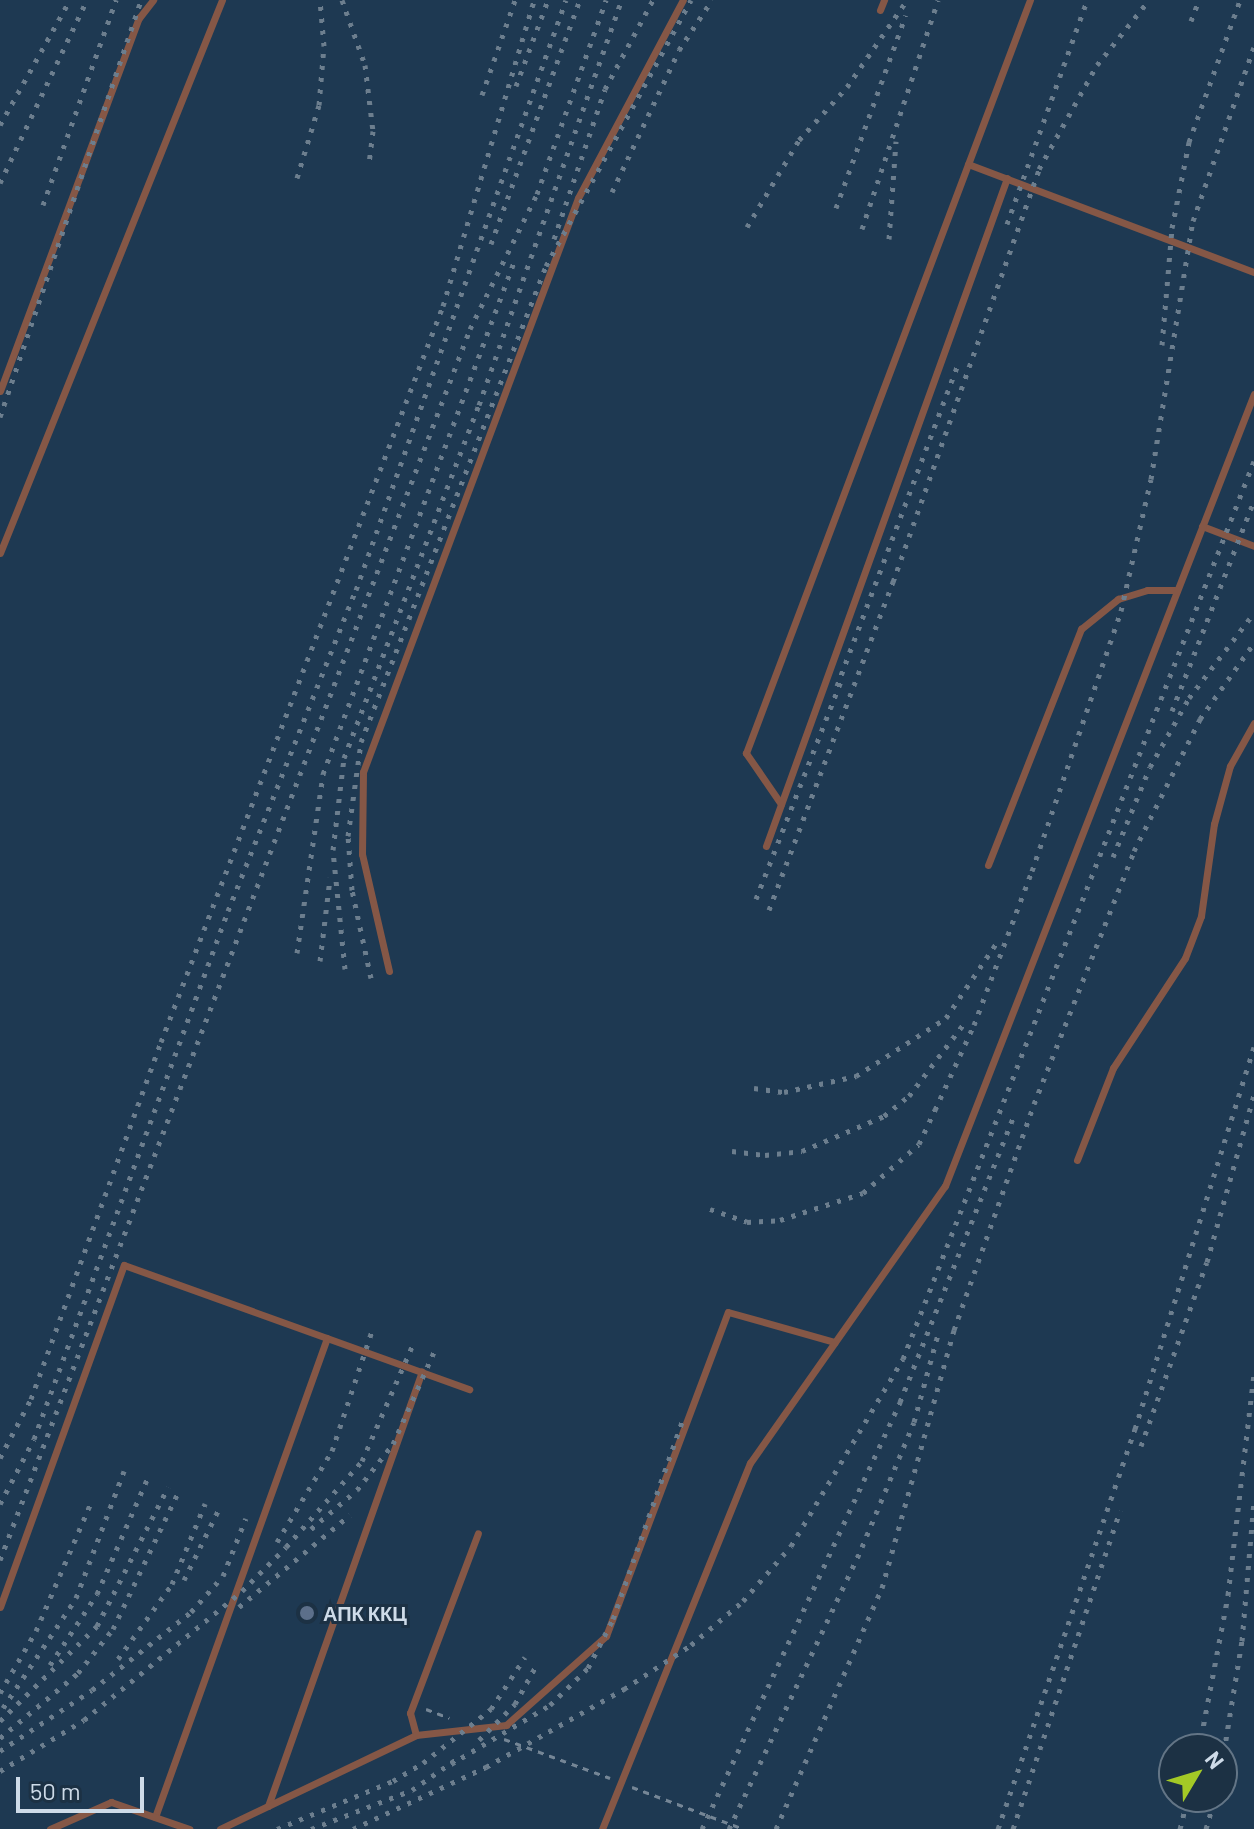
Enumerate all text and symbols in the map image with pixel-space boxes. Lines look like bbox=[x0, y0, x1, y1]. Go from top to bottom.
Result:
place label: АПК ККЦ bbox=[323, 1601, 407, 1625]
marker: АПК ККЦ bbox=[298, 1604, 316, 1622]
north arrow bbox=[1158, 1733, 1238, 1813]
text: N bbox=[1201, 1746, 1230, 1773]
scale bar bbox=[20, 1761, 148, 1811]
text: 50 m bbox=[30, 1776, 81, 1805]

